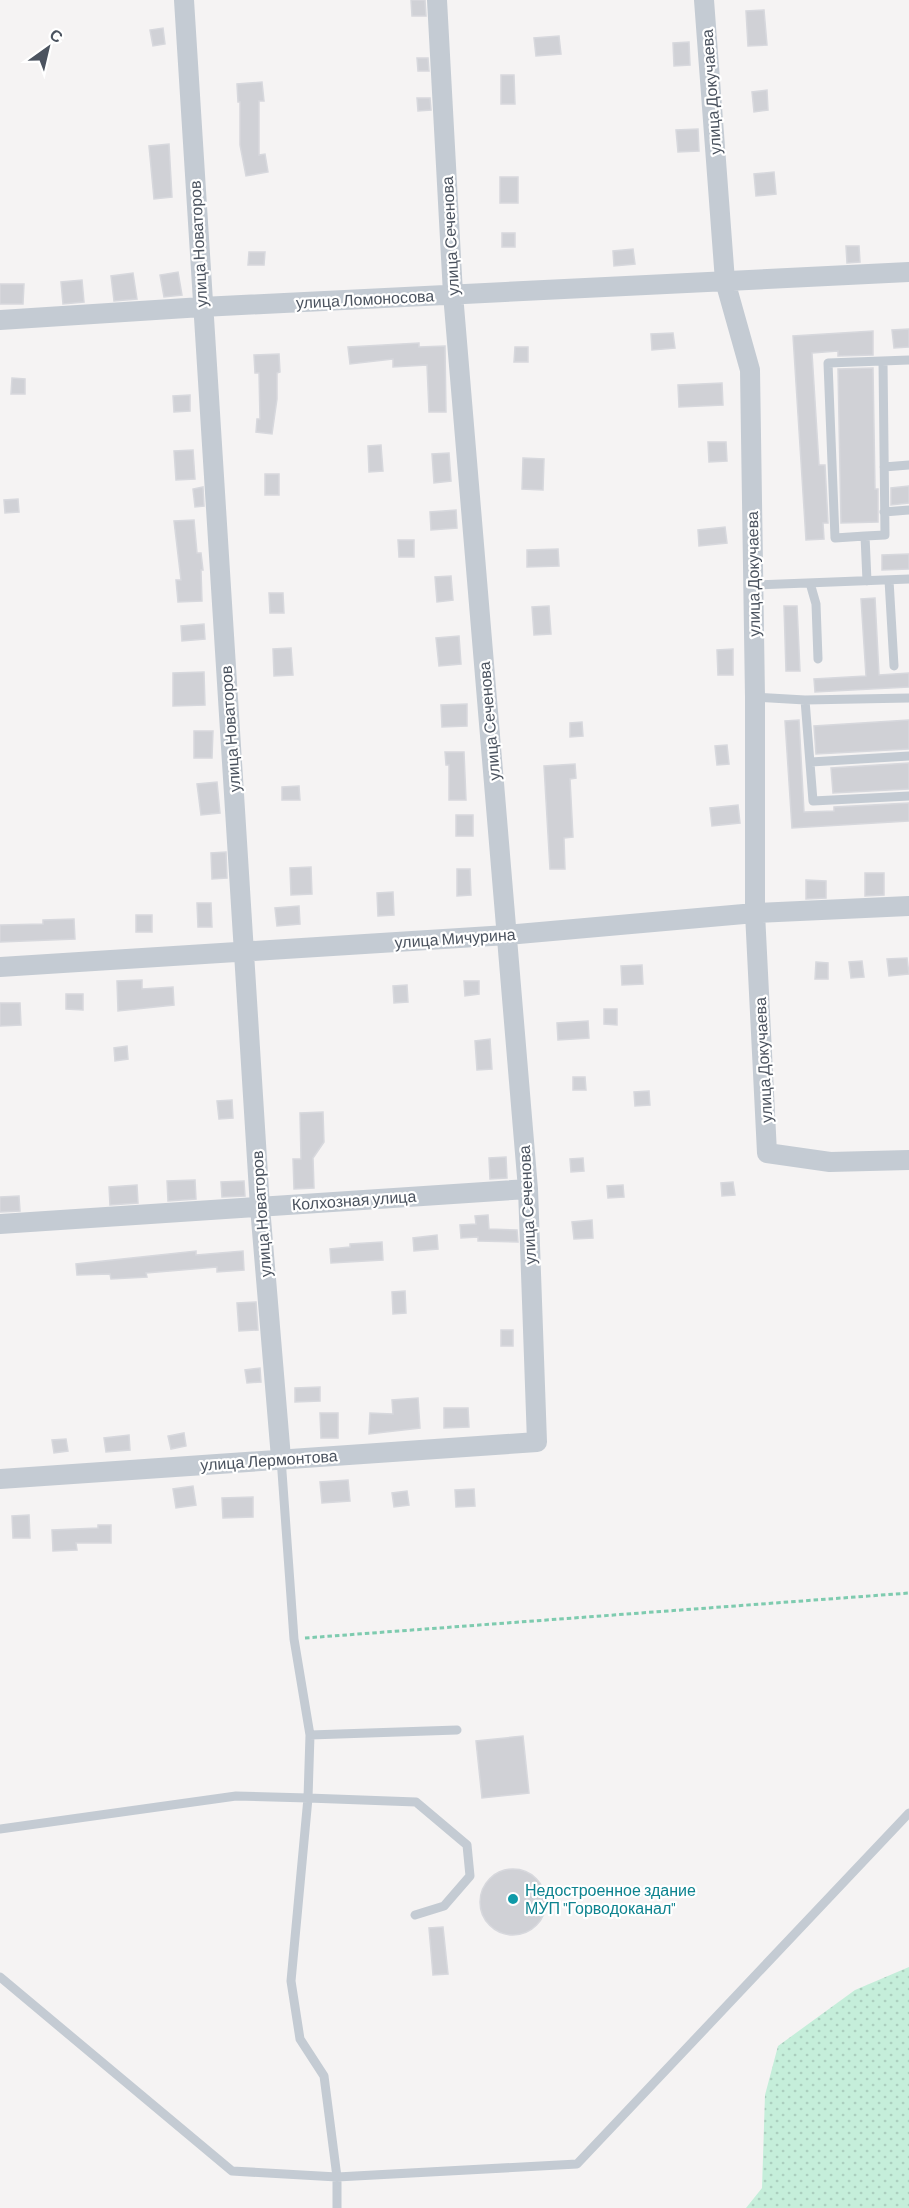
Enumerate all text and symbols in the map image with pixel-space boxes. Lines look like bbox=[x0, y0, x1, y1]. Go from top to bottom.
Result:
north arrow bbox=[18, 18, 78, 78]
text: С bbox=[47, 24, 67, 47]
street label: улица Докучаева bbox=[697, 29, 724, 155]
street label: улица Сеченова bbox=[437, 176, 462, 296]
street label: улица Новаторов bbox=[185, 180, 210, 308]
street label: улица Ломоносова bbox=[295, 285, 435, 312]
street label: улица Докучаева bbox=[742, 511, 763, 637]
street label: улица Сеченова bbox=[474, 661, 503, 781]
street label: улица Новаторов bbox=[216, 665, 243, 793]
street label: улица Мичурина bbox=[394, 924, 516, 951]
street label: улица Докучаева bbox=[750, 997, 775, 1123]
street label: улица Сеченова bbox=[514, 1145, 539, 1265]
street label: улица Новаторов bbox=[247, 1150, 274, 1278]
street label: Колхозная улица bbox=[291, 1186, 417, 1213]
street label: улица Лермонтова bbox=[200, 1445, 338, 1474]
place label: Недостроенное здание МУП "Горводоканал" bbox=[525, 1880, 696, 1917]
marker: Недостроенное здание МУП "Горводоканал" bbox=[506, 1892, 520, 1906]

